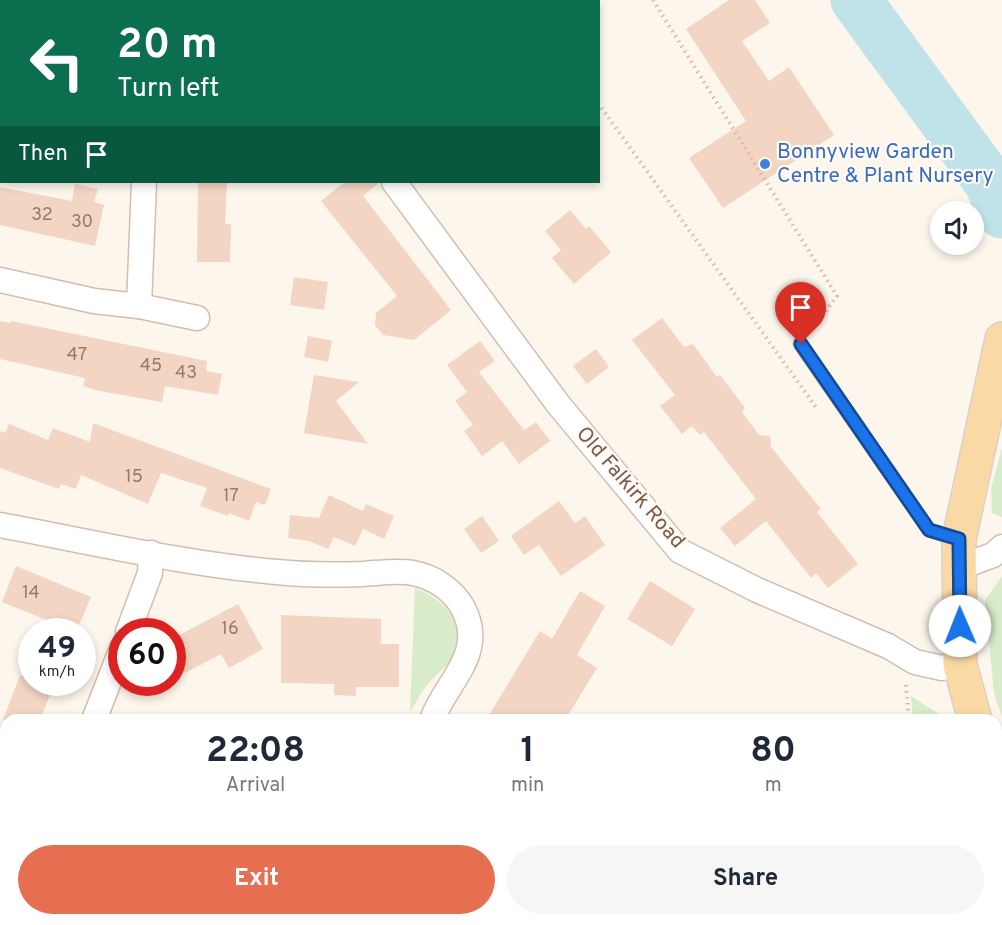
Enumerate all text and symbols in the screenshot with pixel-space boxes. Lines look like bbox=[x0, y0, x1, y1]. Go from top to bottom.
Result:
text: 20 m bbox=[117, 20, 218, 73]
icon: left bbox=[18, 24, 96, 102]
text: Turn left bbox=[117, 72, 219, 106]
icon: arrive bbox=[80, 138, 113, 171]
place label: Bonnyview Garden Centre & Plant Nursery bbox=[777, 139, 994, 190]
text: Then bbox=[18, 141, 68, 168]
marker: Bonnyview Garden Centre & Plant Nursery bbox=[758, 157, 772, 171]
map controls bbox=[930, 201, 984, 255]
button: sound bbox=[930, 201, 984, 255]
house number: 32 bbox=[31, 204, 53, 227]
house number: 30 bbox=[71, 211, 93, 234]
pin bbox=[775, 282, 826, 344]
icon: arrive bbox=[784, 291, 817, 324]
house number: 47 bbox=[67, 344, 87, 367]
house number: 45 bbox=[140, 355, 162, 378]
house number: 43 bbox=[175, 362, 197, 385]
street label: Old Falkirk Road bbox=[569, 421, 691, 555]
house number: 15 bbox=[125, 466, 143, 489]
house number: 17 bbox=[223, 485, 239, 508]
house number: 14 bbox=[22, 582, 40, 605]
position arrow bbox=[928, 594, 992, 658]
speed limit sign: 60 bbox=[108, 618, 186, 696]
house number: 16 bbox=[221, 618, 239, 641]
text: 49 bbox=[38, 631, 76, 668]
text: km/h bbox=[39, 663, 75, 682]
text: 22:08 bbox=[206, 729, 305, 775]
text: 1 bbox=[520, 729, 535, 775]
text: 80 bbox=[750, 729, 796, 775]
text: Arrival bbox=[226, 773, 285, 799]
text: min bbox=[511, 773, 544, 799]
text: m bbox=[765, 773, 782, 799]
button: Exit bbox=[18, 845, 495, 914]
button: Share bbox=[507, 845, 984, 914]

